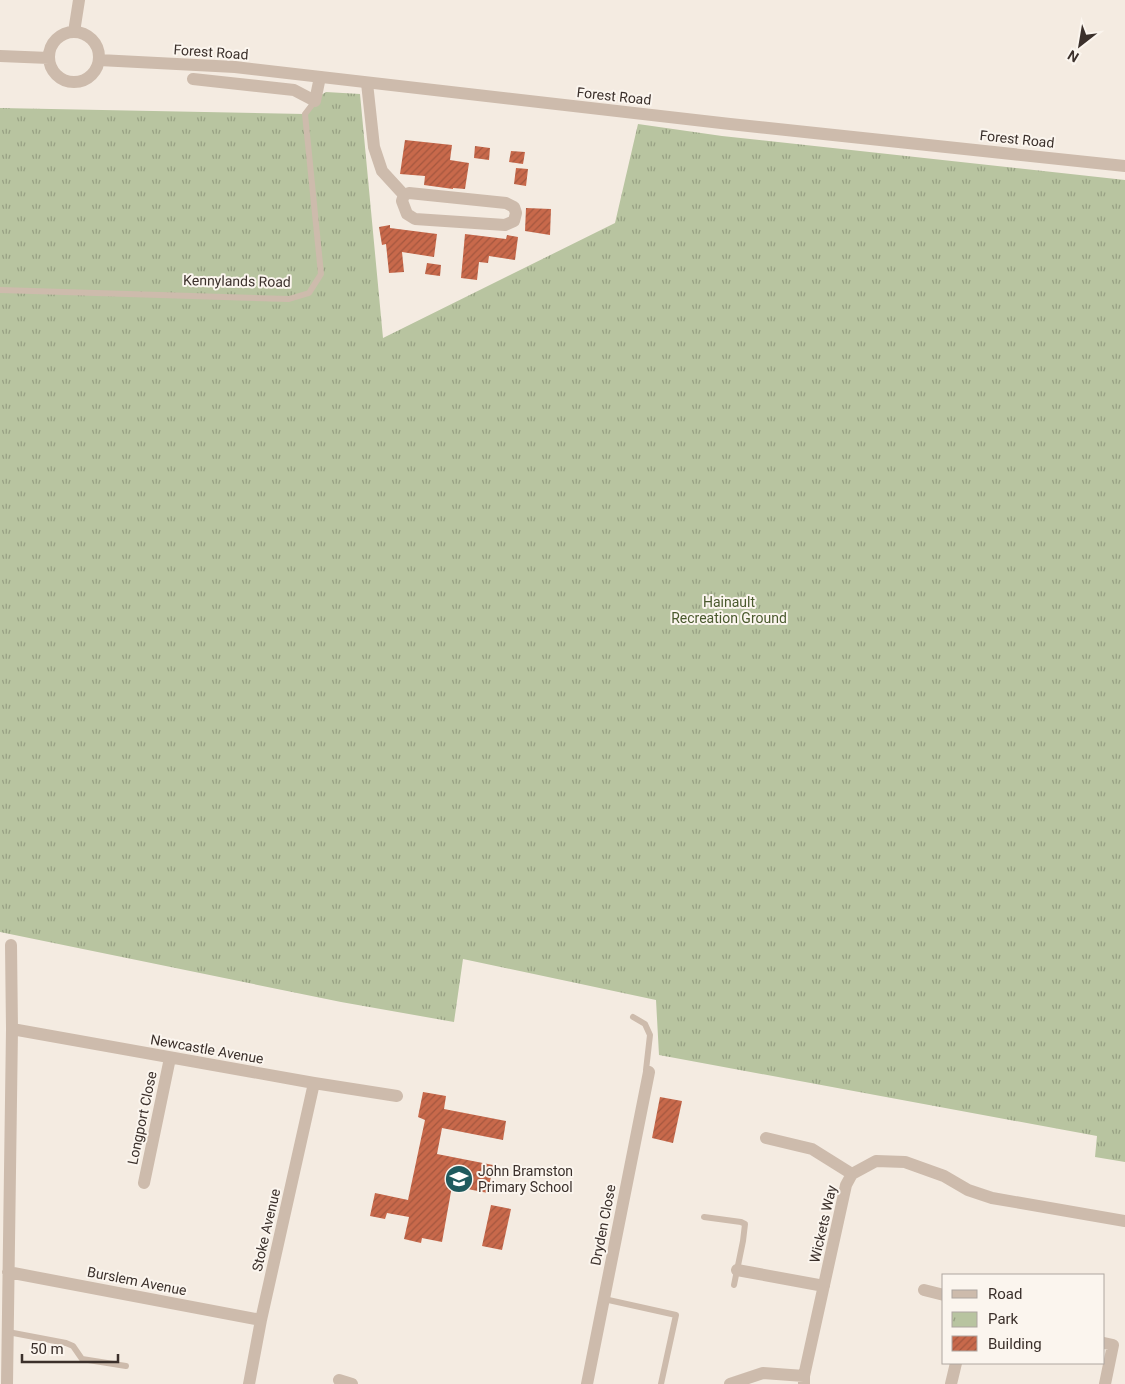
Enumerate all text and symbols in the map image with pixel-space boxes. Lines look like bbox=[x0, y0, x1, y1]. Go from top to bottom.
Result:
north arrow bbox=[1055, 20, 1105, 70]
street label: Forest Road bbox=[173, 41, 249, 63]
text: N bbox=[1065, 47, 1082, 66]
street label: Forest Road bbox=[576, 84, 652, 108]
street label: Forest Road bbox=[979, 127, 1055, 151]
street label: Kennylands Road bbox=[183, 272, 291, 290]
park label: Hainault Recreation Ground bbox=[671, 594, 787, 626]
street label: Newcastle Avenue bbox=[149, 1031, 265, 1067]
street label: Longport Close bbox=[124, 1070, 160, 1166]
place label: John Bramston Primary School bbox=[478, 1163, 573, 1195]
school or university icon: John Bramston Primary School bbox=[444, 1164, 474, 1194]
street label: Dryden Close bbox=[587, 1183, 619, 1267]
street label: Wickets Way bbox=[806, 1183, 840, 1264]
street label: Stoke Avenue bbox=[249, 1187, 283, 1273]
street label: Burslem Avenue bbox=[86, 1264, 188, 1298]
legend bbox=[942, 1274, 1105, 1364]
text: Road bbox=[988, 1285, 1022, 1303]
text: Park bbox=[988, 1310, 1019, 1328]
scale bar bbox=[22, 1332, 119, 1364]
text: Building bbox=[988, 1335, 1042, 1353]
text: 50 m bbox=[30, 1340, 64, 1358]

